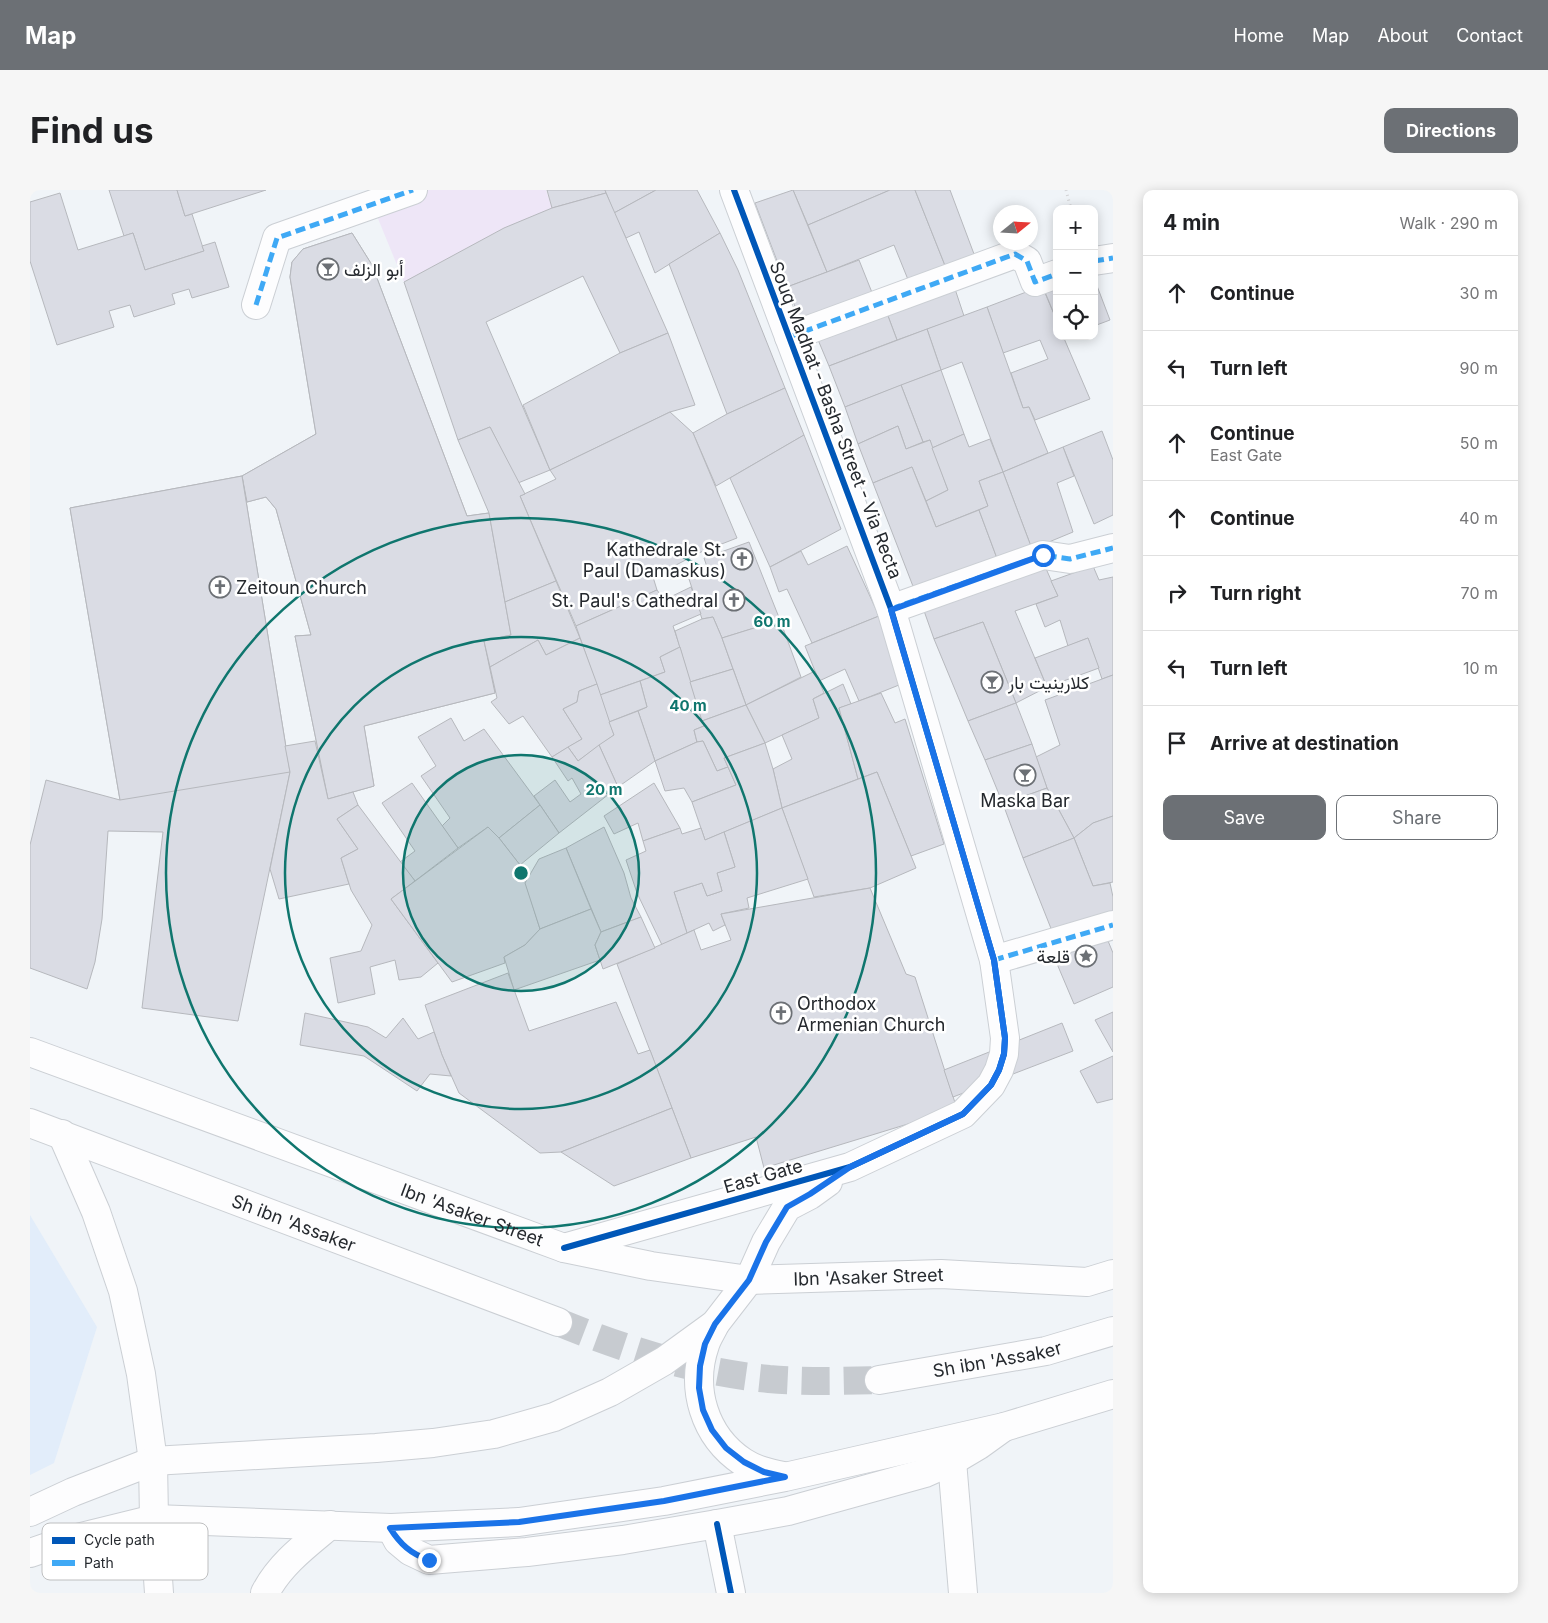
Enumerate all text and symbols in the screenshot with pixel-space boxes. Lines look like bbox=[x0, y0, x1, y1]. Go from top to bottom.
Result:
text: Map bbox=[25, 21, 76, 50]
text: Home bbox=[1234, 25, 1284, 46]
text: Map bbox=[1312, 25, 1349, 46]
text: About bbox=[1377, 25, 1428, 46]
text: Contact bbox=[1456, 25, 1523, 46]
button: Directions bbox=[1384, 108, 1518, 153]
text: Find us bbox=[30, 109, 154, 151]
north arrow bbox=[993, 205, 1038, 250]
map controls bbox=[1053, 205, 1098, 340]
button: + bbox=[1053, 205, 1098, 250]
text: 4 min bbox=[1163, 210, 1220, 235]
text: Walk · 290 m bbox=[1400, 213, 1498, 233]
button: − bbox=[1053, 250, 1098, 295]
bar icon: أبو الزلف bbox=[316, 257, 340, 281]
street label: Souq Madhat - Basha Street - Via Recta bbox=[766, 258, 906, 582]
place label: أبو الزلف bbox=[344, 259, 404, 281]
icon: ahead bbox=[1163, 279, 1191, 307]
text: Continue bbox=[1210, 282, 1295, 305]
text: 30 m bbox=[1460, 283, 1498, 303]
button: locate bbox=[1053, 295, 1098, 340]
icon: left bbox=[1163, 354, 1191, 382]
text: Turn left bbox=[1210, 357, 1288, 380]
text: 90 m bbox=[1459, 358, 1498, 378]
text: Continue bbox=[1210, 422, 1295, 445]
icon: ahead bbox=[1163, 429, 1191, 457]
text: 50 m bbox=[1460, 433, 1498, 453]
text: East Gate bbox=[1210, 445, 1282, 465]
icon: ahead bbox=[1163, 504, 1191, 532]
text: Continue bbox=[1210, 507, 1295, 530]
text: 40 m bbox=[1459, 508, 1498, 528]
place label: Kathedrale St. Paul (Damaskus) bbox=[583, 539, 726, 581]
route start bbox=[1032, 544, 1055, 567]
church icon: Kathedrale St. Paul (Damaskus) bbox=[730, 547, 754, 571]
church icon: Zeitoun Church bbox=[208, 575, 232, 599]
place label: Zeitoun Church bbox=[236, 577, 367, 598]
icon: right bbox=[1163, 579, 1191, 607]
text: Turn right bbox=[1210, 582, 1301, 605]
text: 70 m bbox=[1461, 583, 1498, 603]
church icon: St. Paul's Cathedral bbox=[722, 588, 746, 612]
place label: St. Paul's Cathedral bbox=[551, 590, 718, 611]
text: 60 m bbox=[753, 612, 791, 631]
icon: left bbox=[1163, 654, 1191, 682]
text: Turn left bbox=[1210, 657, 1288, 680]
text: 10 m bbox=[1463, 658, 1498, 678]
bar icon: كلارينيت بار bbox=[980, 670, 1004, 694]
place label: كلارينيت بار bbox=[1007, 672, 1089, 694]
text: 40 m bbox=[669, 696, 707, 715]
icon: arrive bbox=[1163, 729, 1191, 757]
text: Arrive at destination bbox=[1210, 732, 1399, 755]
bar icon: Maska Bar bbox=[1013, 763, 1037, 787]
text: 20 m bbox=[586, 780, 622, 799]
place label: Maska Bar bbox=[980, 790, 1070, 811]
button: Save bbox=[1163, 795, 1326, 840]
button: Share bbox=[1336, 795, 1498, 840]
centre of rings bbox=[512, 864, 530, 882]
place icon: قلعة bbox=[1074, 944, 1098, 968]
place label: قلعة bbox=[1036, 946, 1070, 967]
place label: Orthodox Armenian Church bbox=[797, 993, 945, 1035]
church icon: Orthodox Armenian Church bbox=[769, 1001, 793, 1025]
street label: East Gate bbox=[721, 1155, 805, 1197]
street label: Ibn 'Asaker Street bbox=[398, 1179, 546, 1250]
street label: Sh ibn 'Assaker bbox=[229, 1190, 359, 1255]
street label: Ibn 'Asaker Street bbox=[793, 1263, 944, 1289]
street label: Sh ibn 'Assaker bbox=[931, 1336, 1064, 1381]
legend bbox=[42, 1523, 208, 1580]
text: Cycle path bbox=[84, 1531, 155, 1548]
route end bbox=[418, 1549, 441, 1572]
text: Path bbox=[84, 1554, 114, 1571]

